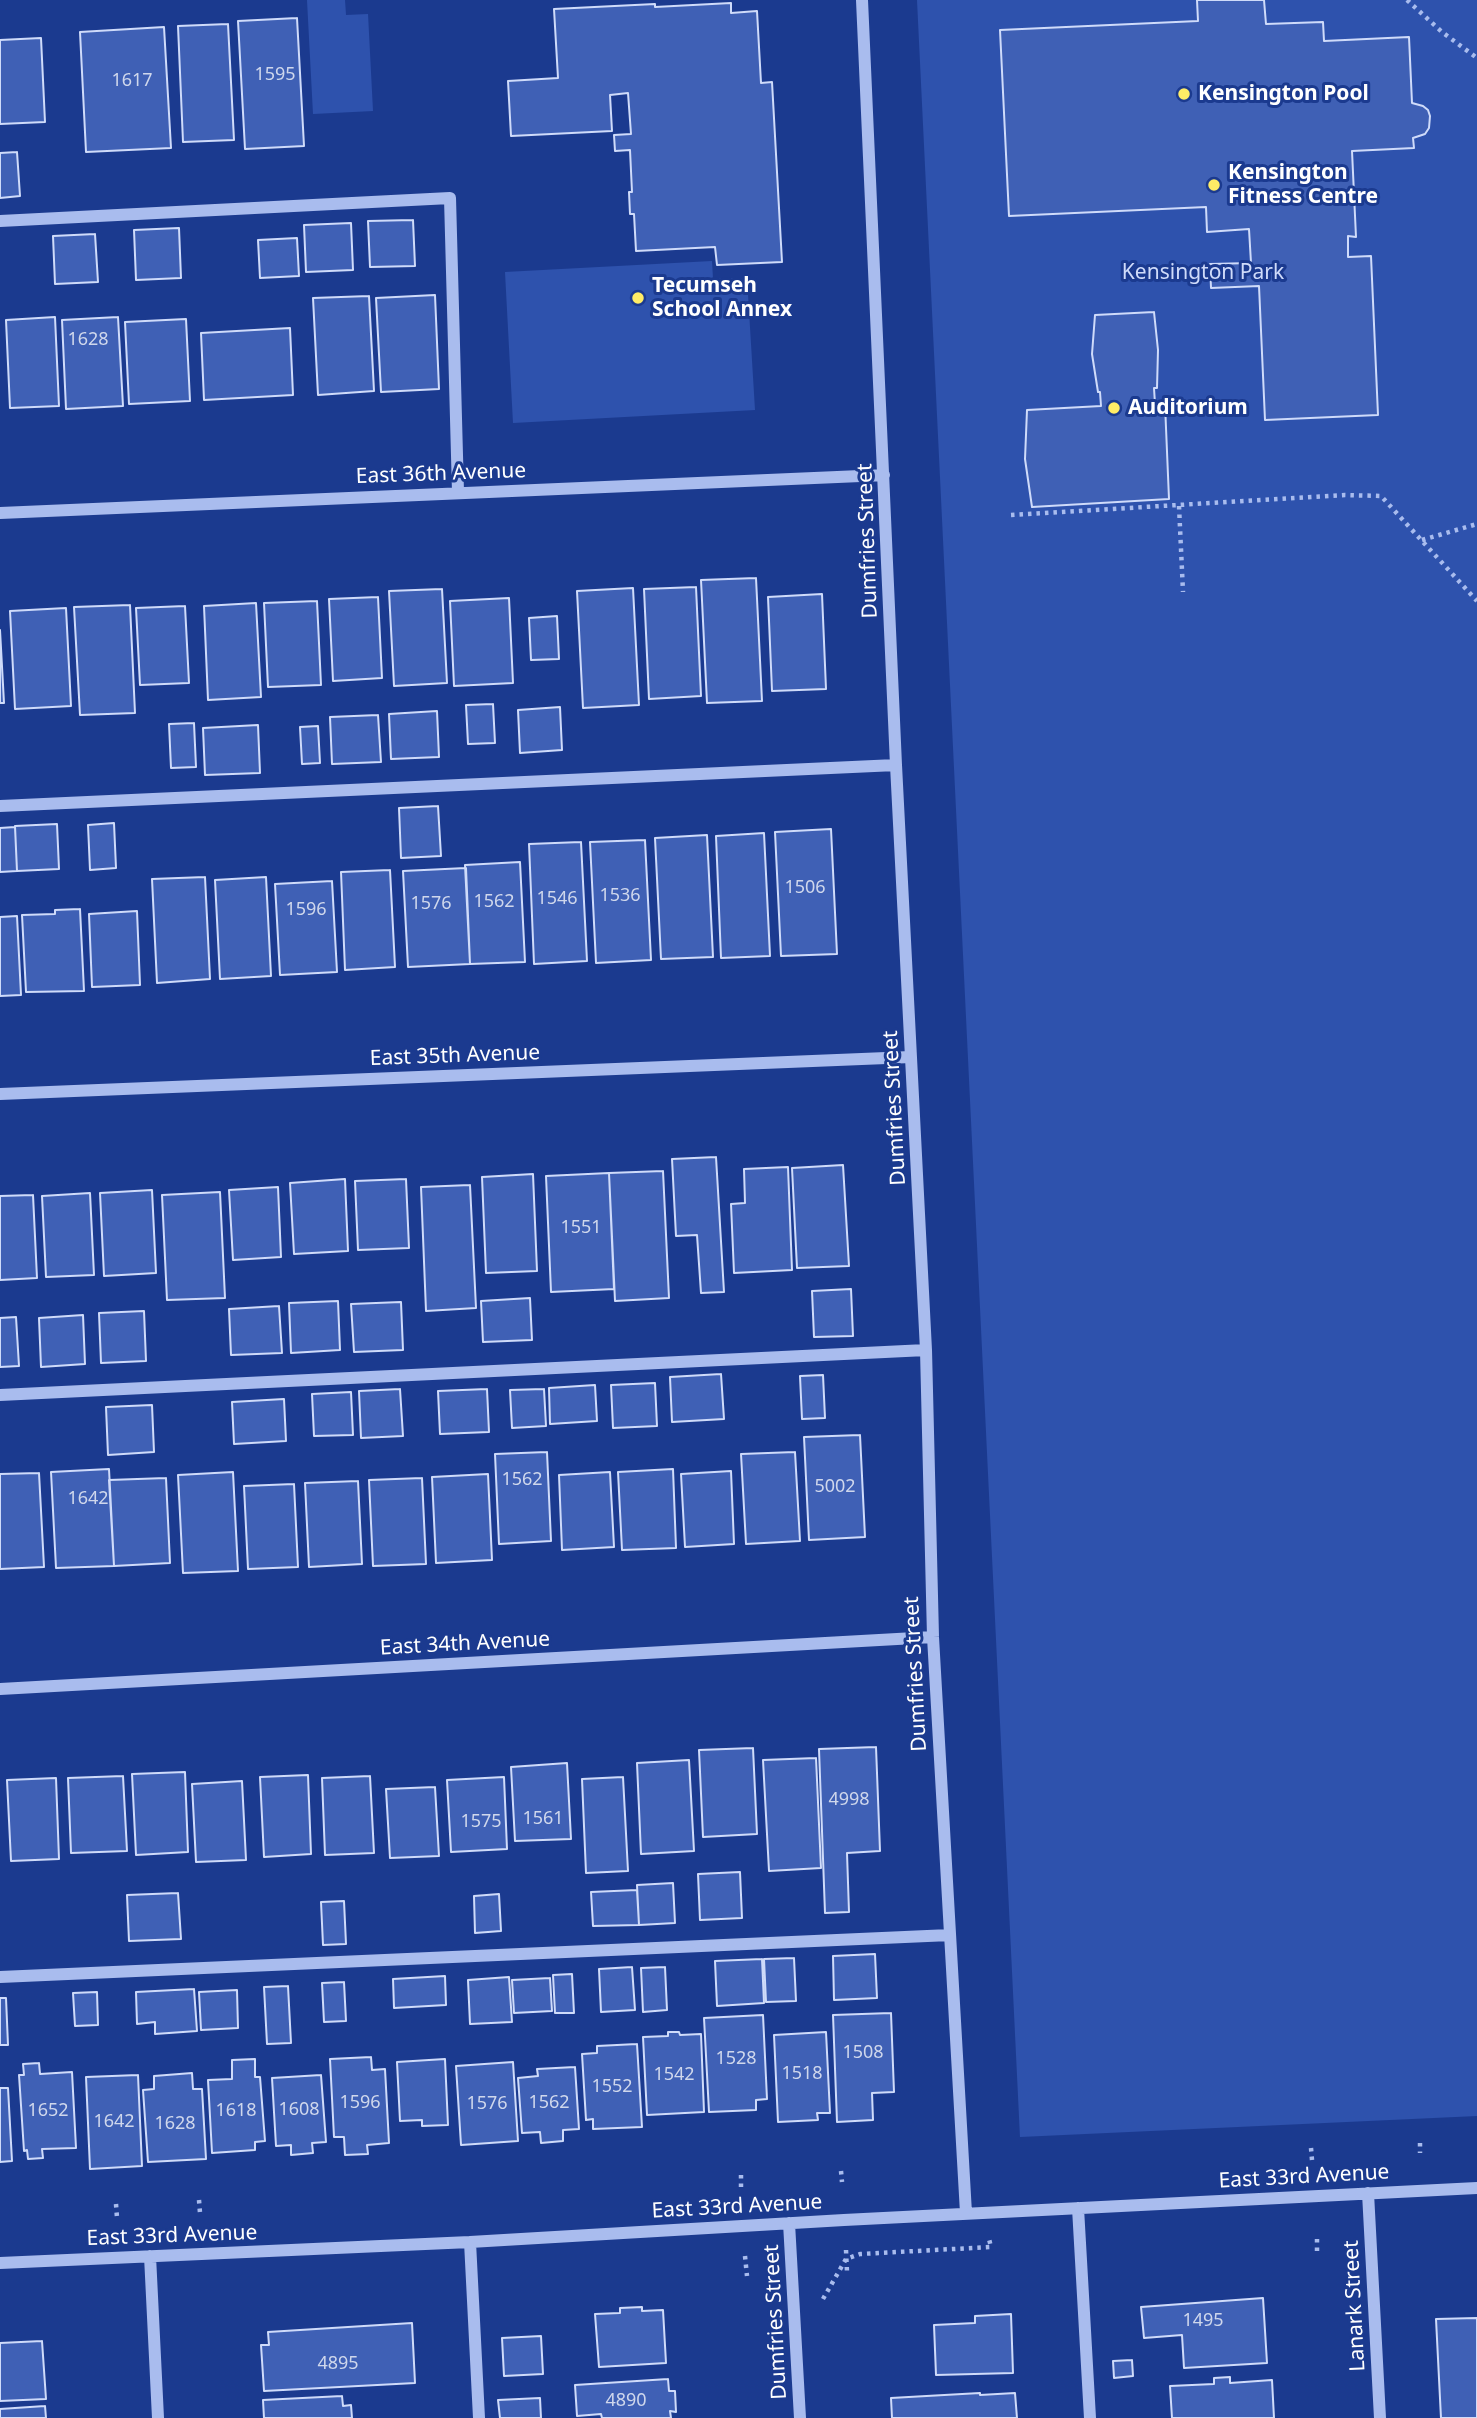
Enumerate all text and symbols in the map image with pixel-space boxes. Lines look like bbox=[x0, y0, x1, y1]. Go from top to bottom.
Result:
house number: 1595 bbox=[254, 64, 296, 86]
house number: 1617 bbox=[111, 70, 153, 92]
place label: Kensington Pool bbox=[1198, 81, 1369, 107]
marker: Kensington Pool bbox=[1176, 86, 1192, 102]
place label: Kensington Fitness Centre bbox=[1228, 160, 1378, 210]
marker: Kensington Fitness Centre bbox=[1206, 177, 1222, 193]
park label: Kensington Park bbox=[1122, 260, 1284, 286]
place label: Tecumseh School Annex bbox=[652, 273, 792, 323]
marker: Tecumseh School Annex bbox=[630, 290, 646, 306]
house number: 1628 bbox=[67, 329, 109, 351]
place label: Auditorium bbox=[1128, 395, 1248, 421]
marker: Auditorium bbox=[1106, 400, 1122, 416]
street label: East 36th Avenue bbox=[355, 458, 527, 490]
street label: Dumfries Street bbox=[853, 463, 883, 619]
house number: 1506 bbox=[784, 877, 826, 899]
house number: 1536 bbox=[599, 885, 641, 907]
house number: 1546 bbox=[536, 888, 578, 910]
house number: 1562 bbox=[473, 891, 515, 913]
house number: 1576 bbox=[410, 893, 452, 915]
house number: 1596 bbox=[285, 899, 327, 921]
street label: Dumfries Street bbox=[878, 1030, 912, 1186]
street label: East 35th Avenue bbox=[369, 1040, 541, 1072]
house number: 1551 bbox=[560, 1217, 602, 1239]
house number: 1562 bbox=[501, 1469, 543, 1491]
house number: 5002 bbox=[814, 1476, 856, 1498]
house number: 1642 bbox=[67, 1488, 109, 1510]
street label: Dumfries Street bbox=[899, 1596, 933, 1752]
street label: East 34th Avenue bbox=[379, 1627, 551, 1661]
house number: 4998 bbox=[828, 1789, 870, 1811]
house number: 1561 bbox=[522, 1808, 564, 1830]
house number: 1575 bbox=[460, 1811, 502, 1833]
house number: 1508 bbox=[842, 2042, 884, 2064]
house number: 1528 bbox=[715, 2048, 757, 2070]
house number: 1518 bbox=[781, 2063, 823, 2085]
house number: 1542 bbox=[653, 2064, 695, 2086]
house number: 1552 bbox=[591, 2076, 633, 2098]
house number: 1596 bbox=[339, 2092, 381, 2114]
house number: 1562 bbox=[528, 2092, 570, 2114]
house number: 1576 bbox=[466, 2093, 508, 2115]
house number: 1608 bbox=[278, 2099, 320, 2121]
house number: 1652 bbox=[27, 2100, 69, 2122]
house number: 1618 bbox=[215, 2100, 257, 2122]
house number: 1642 bbox=[93, 2111, 135, 2133]
house number: 1628 bbox=[154, 2113, 196, 2135]
street label: East 33rd Avenue bbox=[1218, 2160, 1390, 2194]
street label: East 33rd Avenue bbox=[651, 2190, 823, 2224]
street label: East 33rd Avenue bbox=[86, 2220, 258, 2252]
street label: Lanark Street bbox=[1339, 2240, 1371, 2372]
street label: Dumfries Street bbox=[759, 2244, 793, 2400]
house number: 1495 bbox=[1182, 2310, 1224, 2332]
house number: 4895 bbox=[317, 2353, 359, 2375]
house number: 4890 bbox=[605, 2390, 647, 2412]

